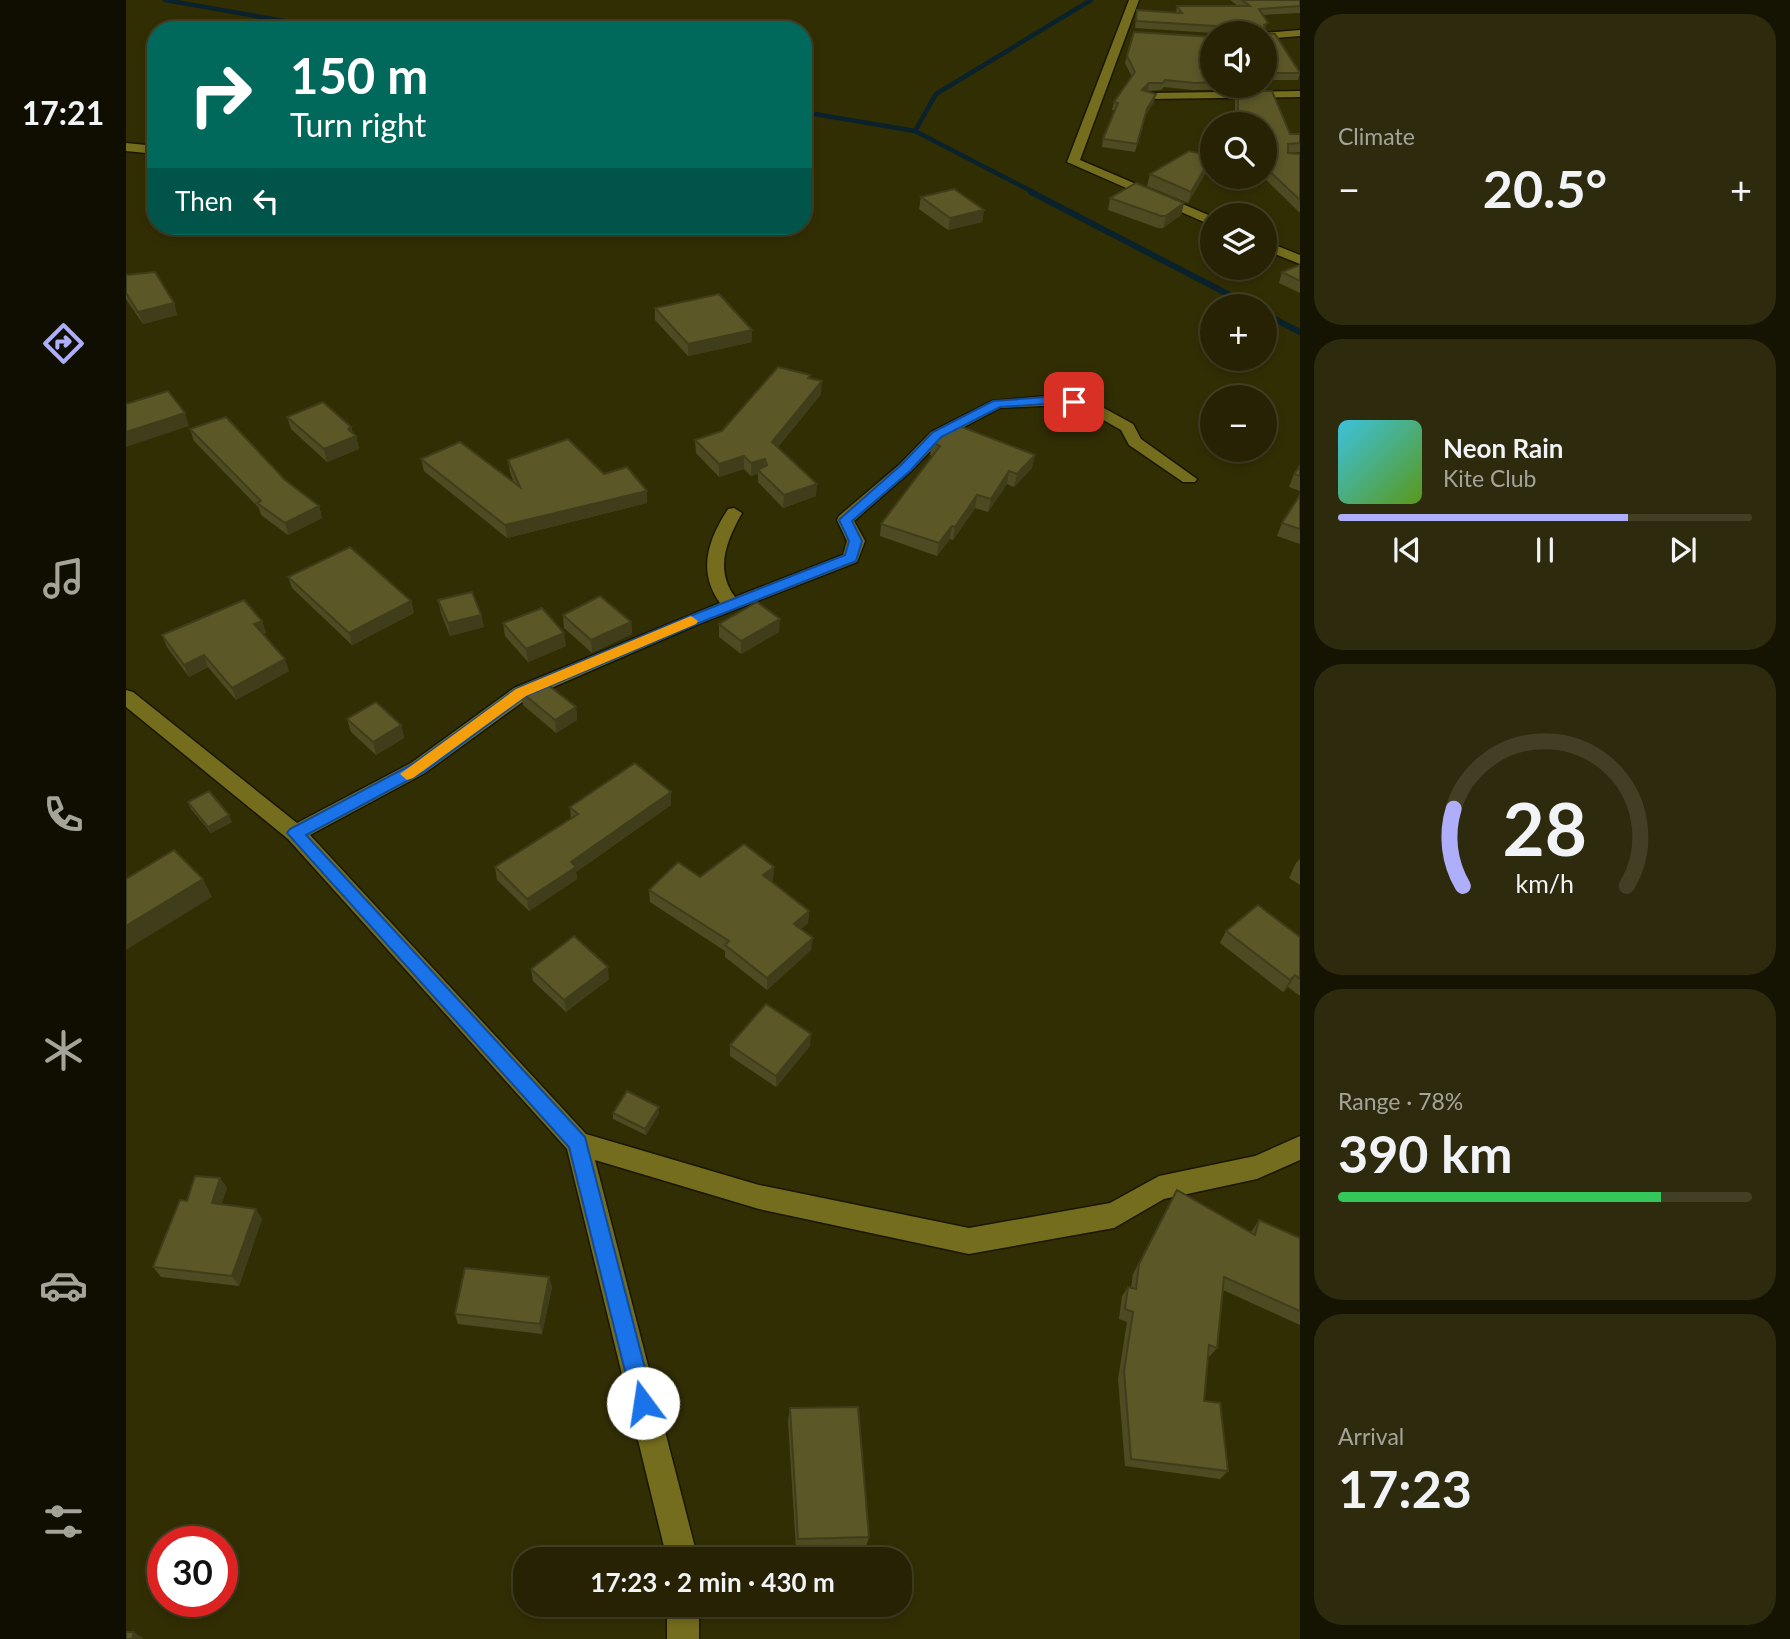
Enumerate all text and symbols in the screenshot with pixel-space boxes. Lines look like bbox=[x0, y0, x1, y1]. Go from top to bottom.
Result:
map controls bbox=[1200, 21, 1277, 462]
button: sound bbox=[1200, 21, 1277, 98]
text: 150 m bbox=[290, 46, 428, 104]
icon: right bbox=[175, 49, 266, 140]
text: 17:21 bbox=[22, 93, 104, 132]
text: Turn right bbox=[290, 105, 426, 144]
button: search bbox=[1200, 112, 1277, 189]
text: Climate bbox=[1338, 122, 1415, 150]
text: 20.5° bbox=[1483, 157, 1607, 219]
text: − bbox=[1338, 166, 1360, 212]
text: + bbox=[1730, 166, 1752, 212]
icon: left bbox=[247, 182, 285, 220]
text: Then bbox=[175, 185, 233, 217]
button: layers bbox=[1200, 203, 1277, 280]
button: + bbox=[1200, 294, 1277, 371]
icon: directions bbox=[39, 319, 88, 368]
pin bbox=[1044, 372, 1104, 432]
icon: arrive bbox=[1055, 383, 1093, 421]
button: − bbox=[1200, 385, 1277, 462]
text: Neon Rain bbox=[1443, 432, 1563, 464]
text: Kite Club bbox=[1443, 464, 1536, 492]
icon: previous bbox=[1388, 531, 1426, 569]
icon: pause bbox=[1526, 531, 1564, 569]
icon: next bbox=[1664, 531, 1702, 569]
icon: music bbox=[39, 554, 88, 603]
text: 28 bbox=[1503, 784, 1587, 872]
icon: phone bbox=[39, 790, 88, 839]
text: km/h bbox=[1516, 867, 1574, 897]
icon: climate bbox=[39, 1026, 88, 1075]
text: Range · 78% bbox=[1338, 1087, 1463, 1115]
text: 390 km bbox=[1338, 1122, 1512, 1184]
icon: car bbox=[39, 1261, 88, 1310]
position arrow bbox=[606, 1366, 680, 1440]
text: Arrival bbox=[1338, 1422, 1404, 1450]
text: 17:23 bbox=[1338, 1457, 1472, 1519]
icon: filters bbox=[39, 1497, 88, 1546]
speed limit sign: 30 bbox=[147, 1526, 238, 1617]
text: 17:23 · 2 min · 430 m bbox=[590, 1566, 835, 1598]

